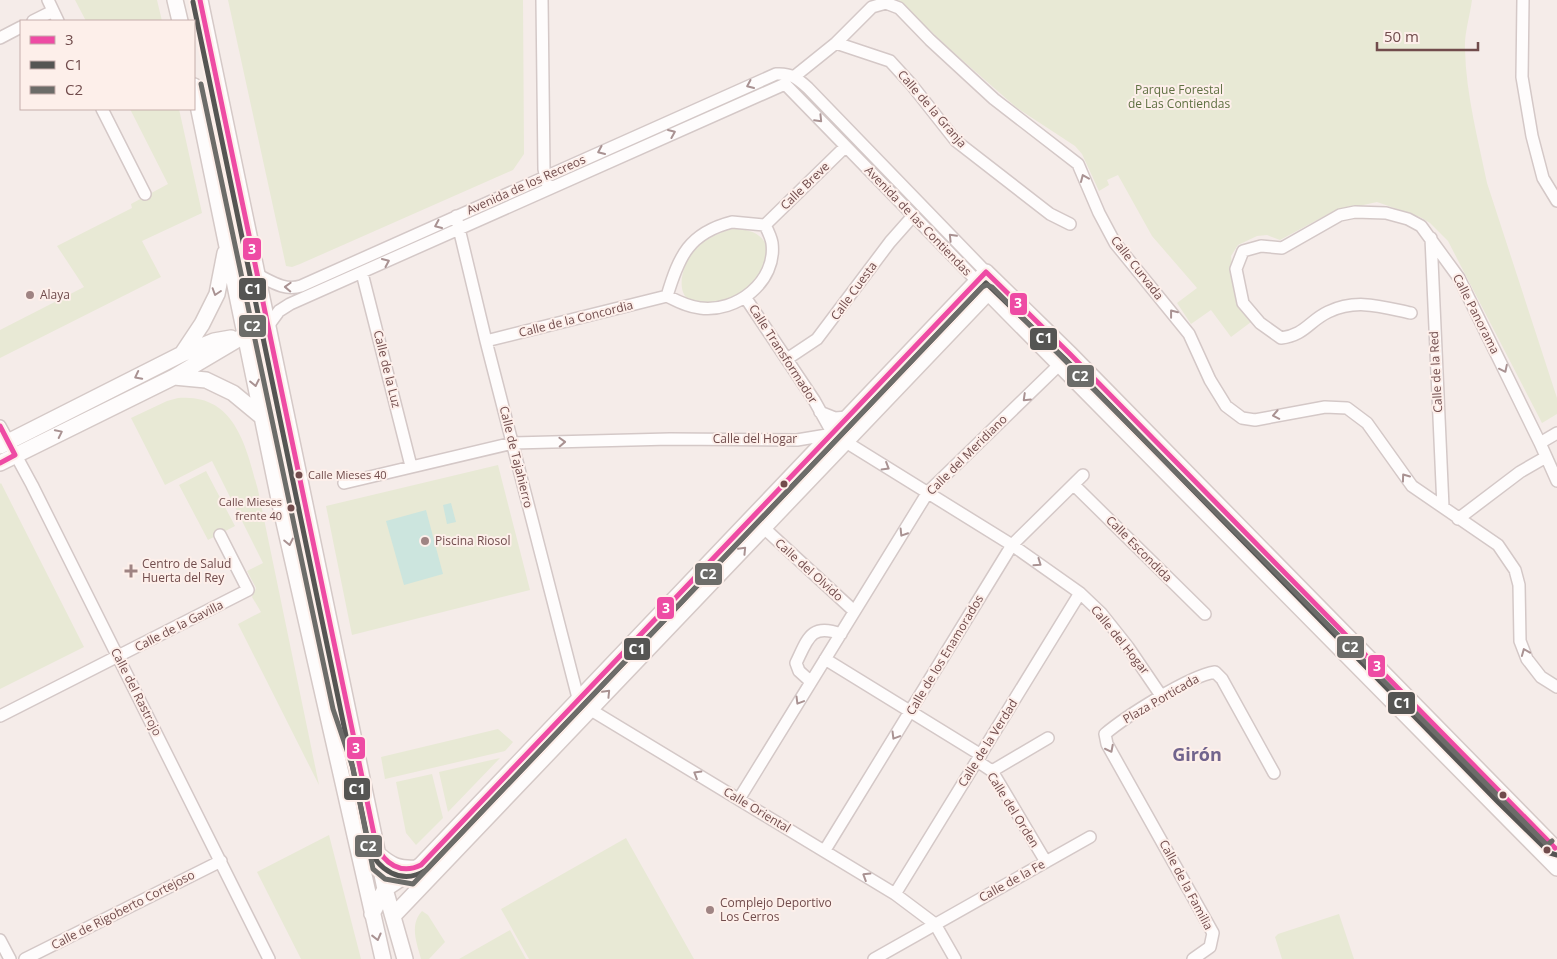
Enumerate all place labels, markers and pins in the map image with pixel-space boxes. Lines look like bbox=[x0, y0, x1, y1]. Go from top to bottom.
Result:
place label: Alaya bbox=[40, 286, 70, 303]
marker: Alaya bbox=[24, 289, 36, 301]
place label: Calle Mieses 40 bbox=[308, 467, 387, 482]
marker: Calle Mieses 40 bbox=[294, 470, 304, 480]
unlabelled marker bbox=[779, 479, 789, 489]
place label: Calle Mieses frente 40 bbox=[219, 494, 282, 523]
marker: Calle Mieses frente 40 bbox=[286, 503, 296, 513]
place label: Piscina Riosol bbox=[435, 532, 511, 549]
marker: Piscina Riosol bbox=[419, 535, 431, 547]
place label: Centro de Salud Huerta del Rey bbox=[142, 555, 231, 586]
marker: Centro de Salud Huerta del Rey bbox=[124, 564, 138, 578]
unlabelled marker bbox=[1498, 790, 1508, 800]
unlabelled marker bbox=[1542, 845, 1552, 855]
place label: Complejo Deportivo Los Cerros bbox=[720, 894, 832, 925]
marker: Complejo Deportivo Los Cerros bbox=[704, 904, 716, 916]

